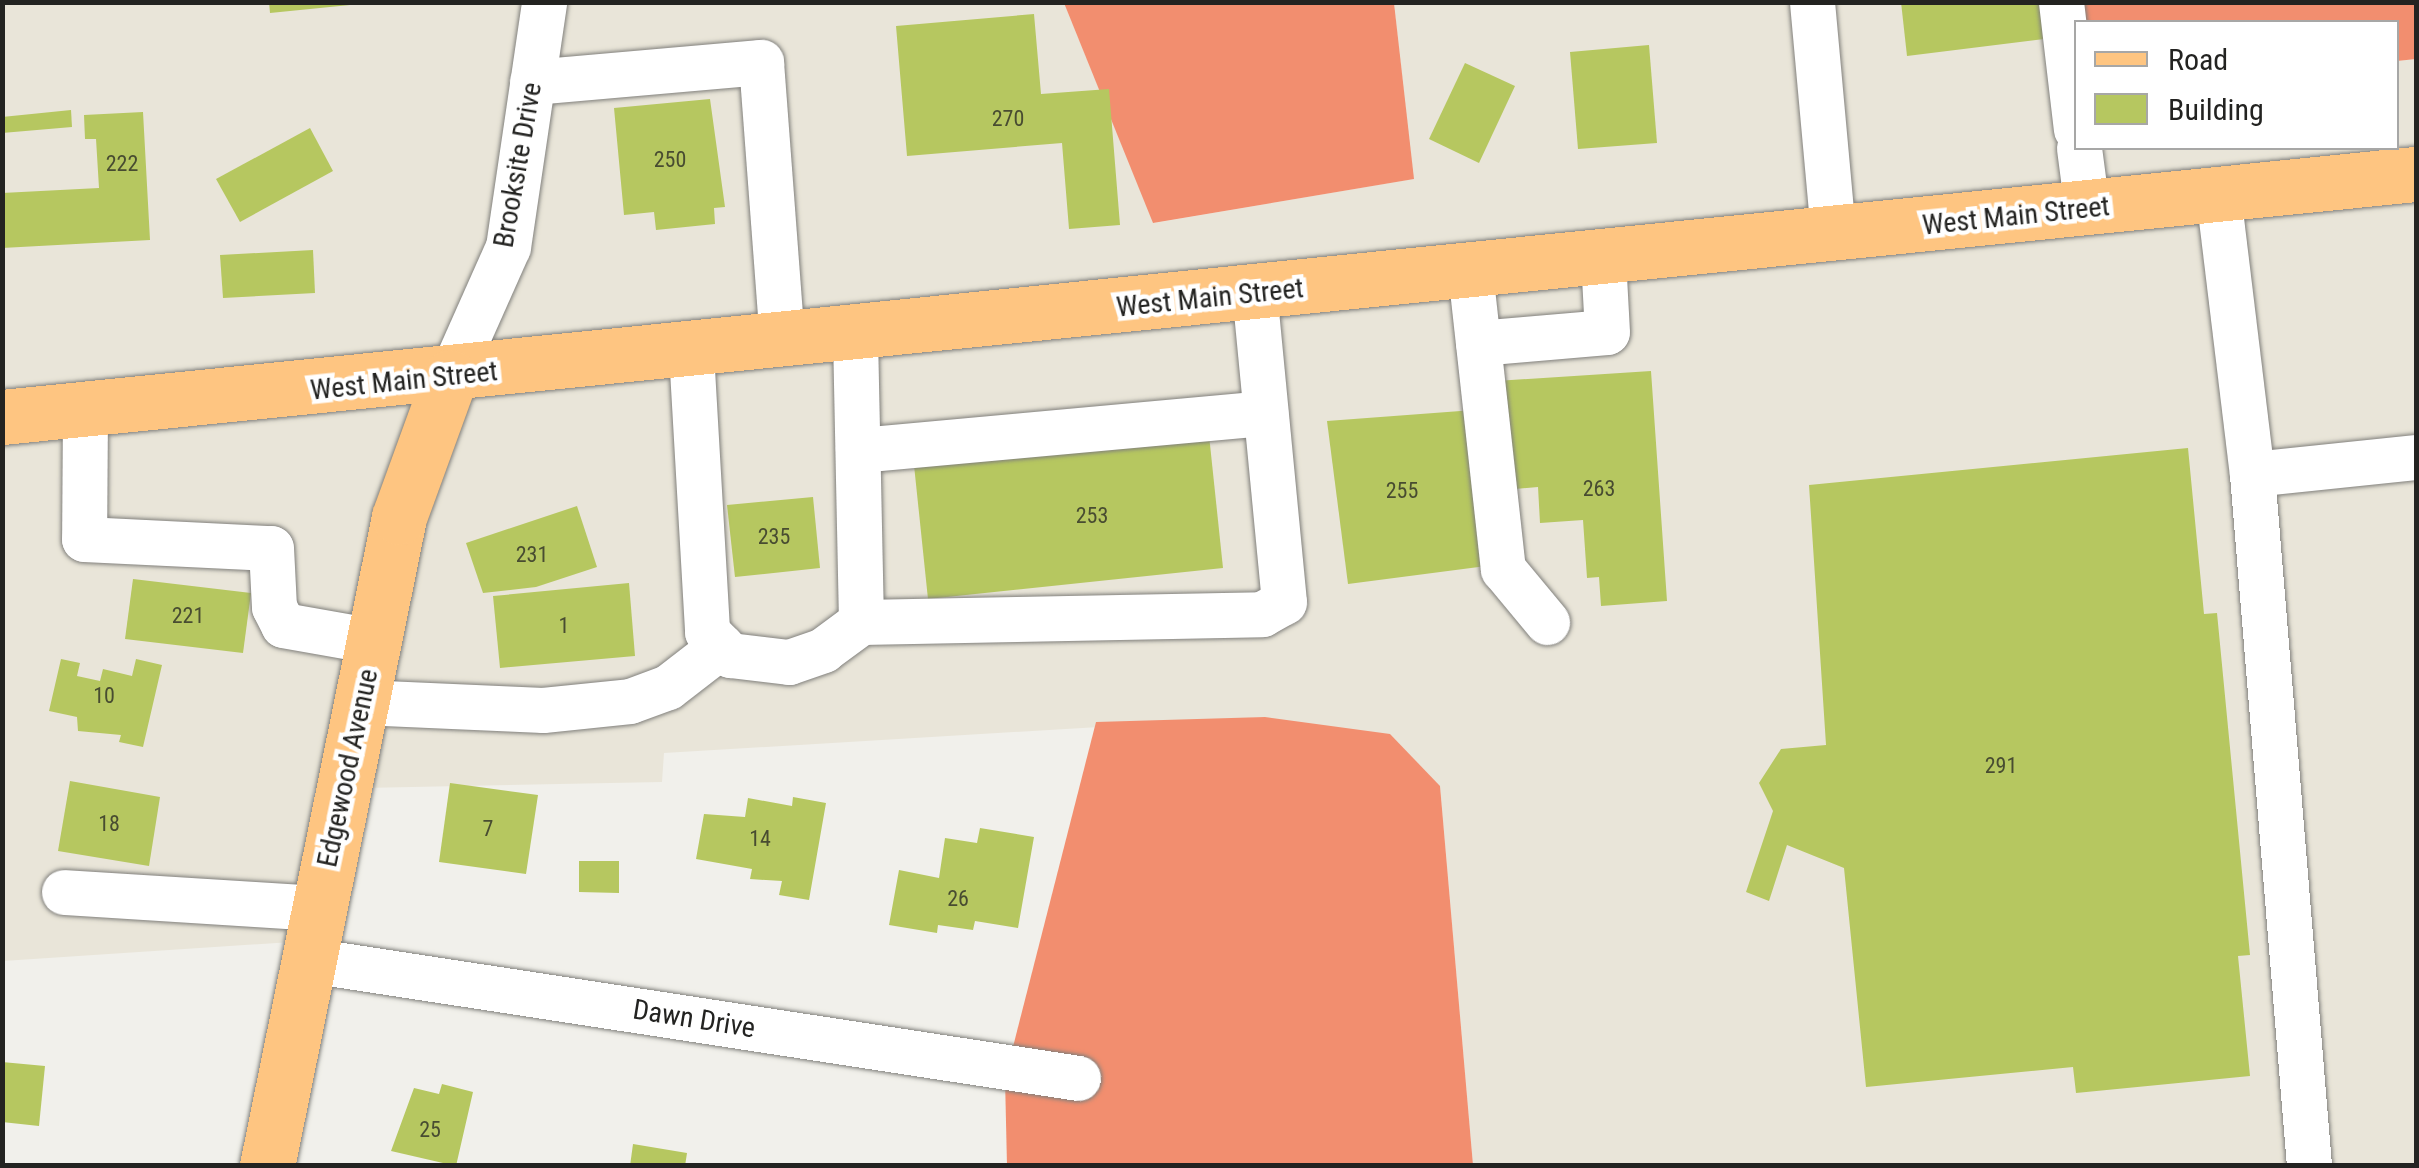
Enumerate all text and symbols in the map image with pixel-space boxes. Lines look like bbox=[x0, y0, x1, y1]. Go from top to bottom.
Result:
legend bbox=[2074, 20, 2399, 150]
text: Road bbox=[2168, 42, 2228, 77]
street label: Brooksite Drive bbox=[487, 80, 549, 250]
text: Building bbox=[2168, 92, 2264, 127]
house number: 270 bbox=[992, 106, 1024, 132]
house number: 250 bbox=[654, 147, 686, 173]
house number: 222 bbox=[106, 151, 138, 177]
street label: West Main Street bbox=[1921, 189, 2111, 243]
street label: West Main Street bbox=[1115, 271, 1305, 325]
street label: West Main Street bbox=[309, 354, 499, 408]
house number: 263 bbox=[1583, 476, 1615, 502]
house number: 255 bbox=[1386, 478, 1418, 504]
house number: 253 bbox=[1076, 503, 1108, 529]
house number: 235 bbox=[758, 524, 790, 550]
house number: 231 bbox=[516, 542, 548, 568]
house number: 221 bbox=[172, 603, 204, 629]
house number: 1 bbox=[559, 613, 569, 639]
street label: Edgewood Avenue bbox=[311, 666, 385, 870]
house number: 10 bbox=[93, 683, 115, 709]
house number: 291 bbox=[1985, 753, 2017, 779]
house number: 18 bbox=[98, 811, 120, 837]
house number: 7 bbox=[483, 816, 493, 842]
house number: 14 bbox=[749, 826, 771, 852]
house number: 26 bbox=[947, 886, 969, 912]
street label: Dawn Drive bbox=[630, 993, 758, 1045]
house number: 25 bbox=[419, 1117, 441, 1143]

